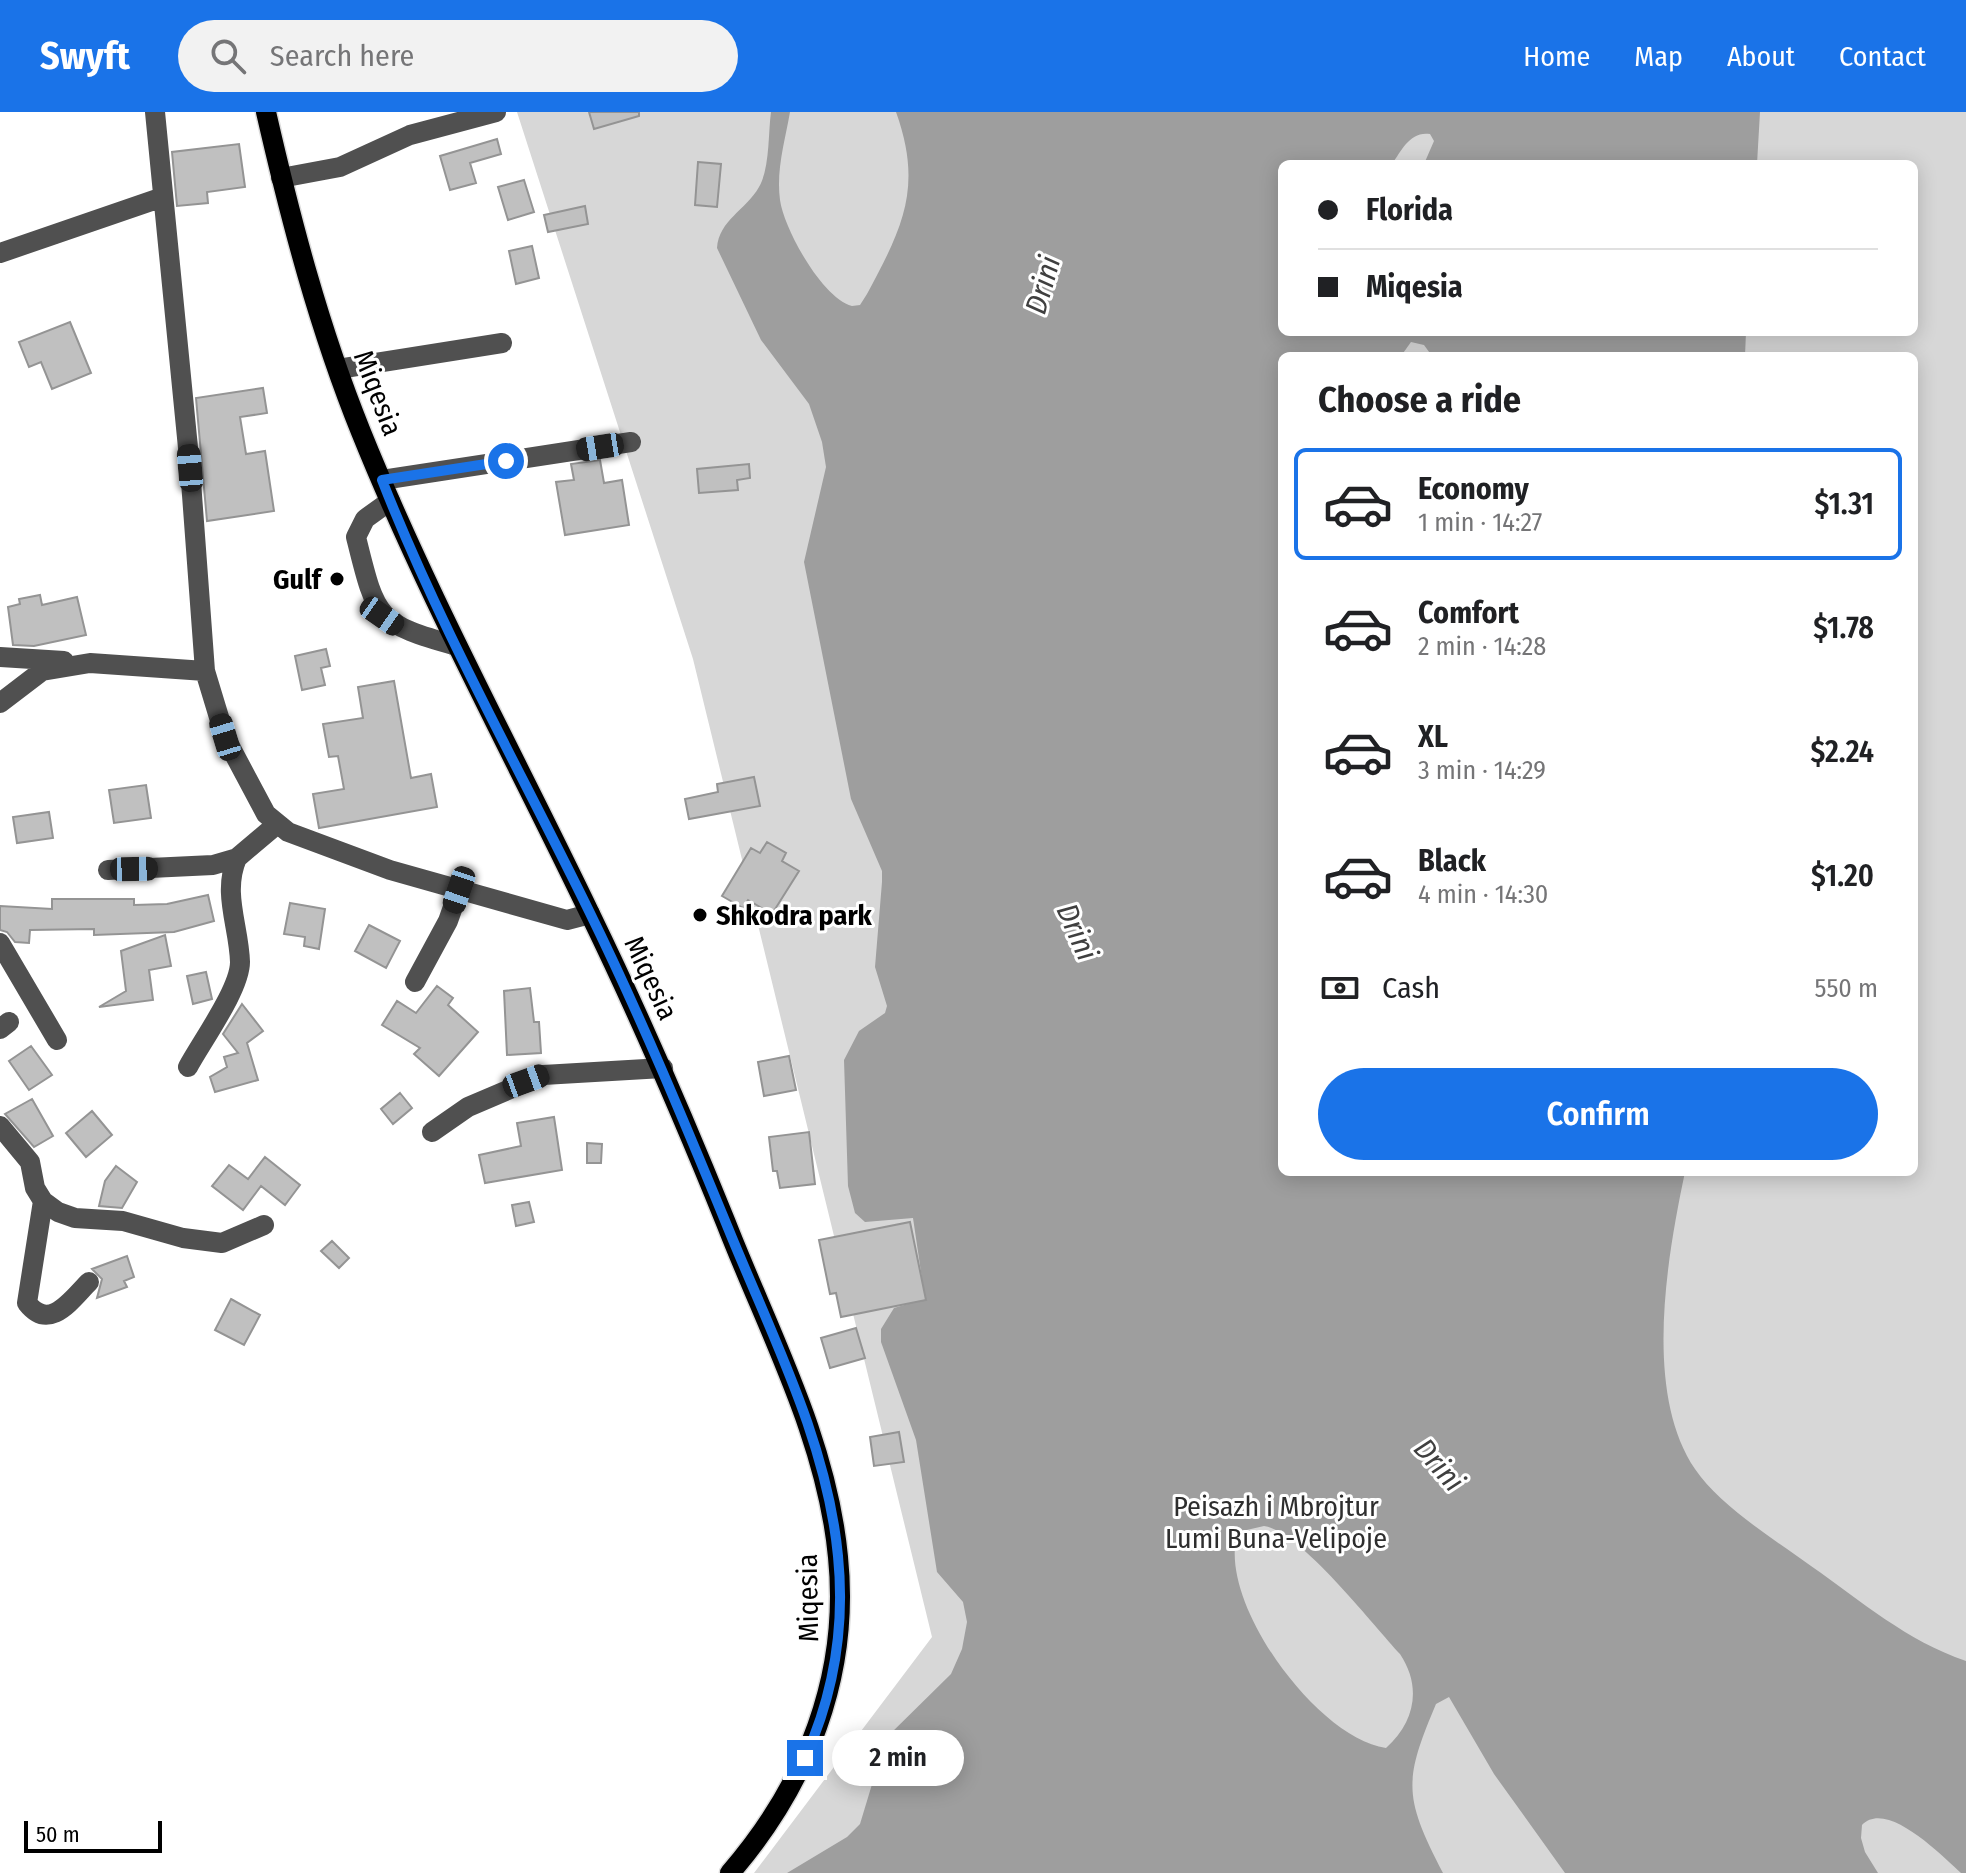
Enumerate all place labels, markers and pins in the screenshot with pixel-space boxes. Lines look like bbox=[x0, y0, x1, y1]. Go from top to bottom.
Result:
place label: Gulf bbox=[273, 563, 324, 596]
marker: Gulf bbox=[328, 570, 346, 588]
place label: Shkodra park bbox=[716, 899, 873, 932]
marker: Shkodra park bbox=[691, 906, 709, 924]

